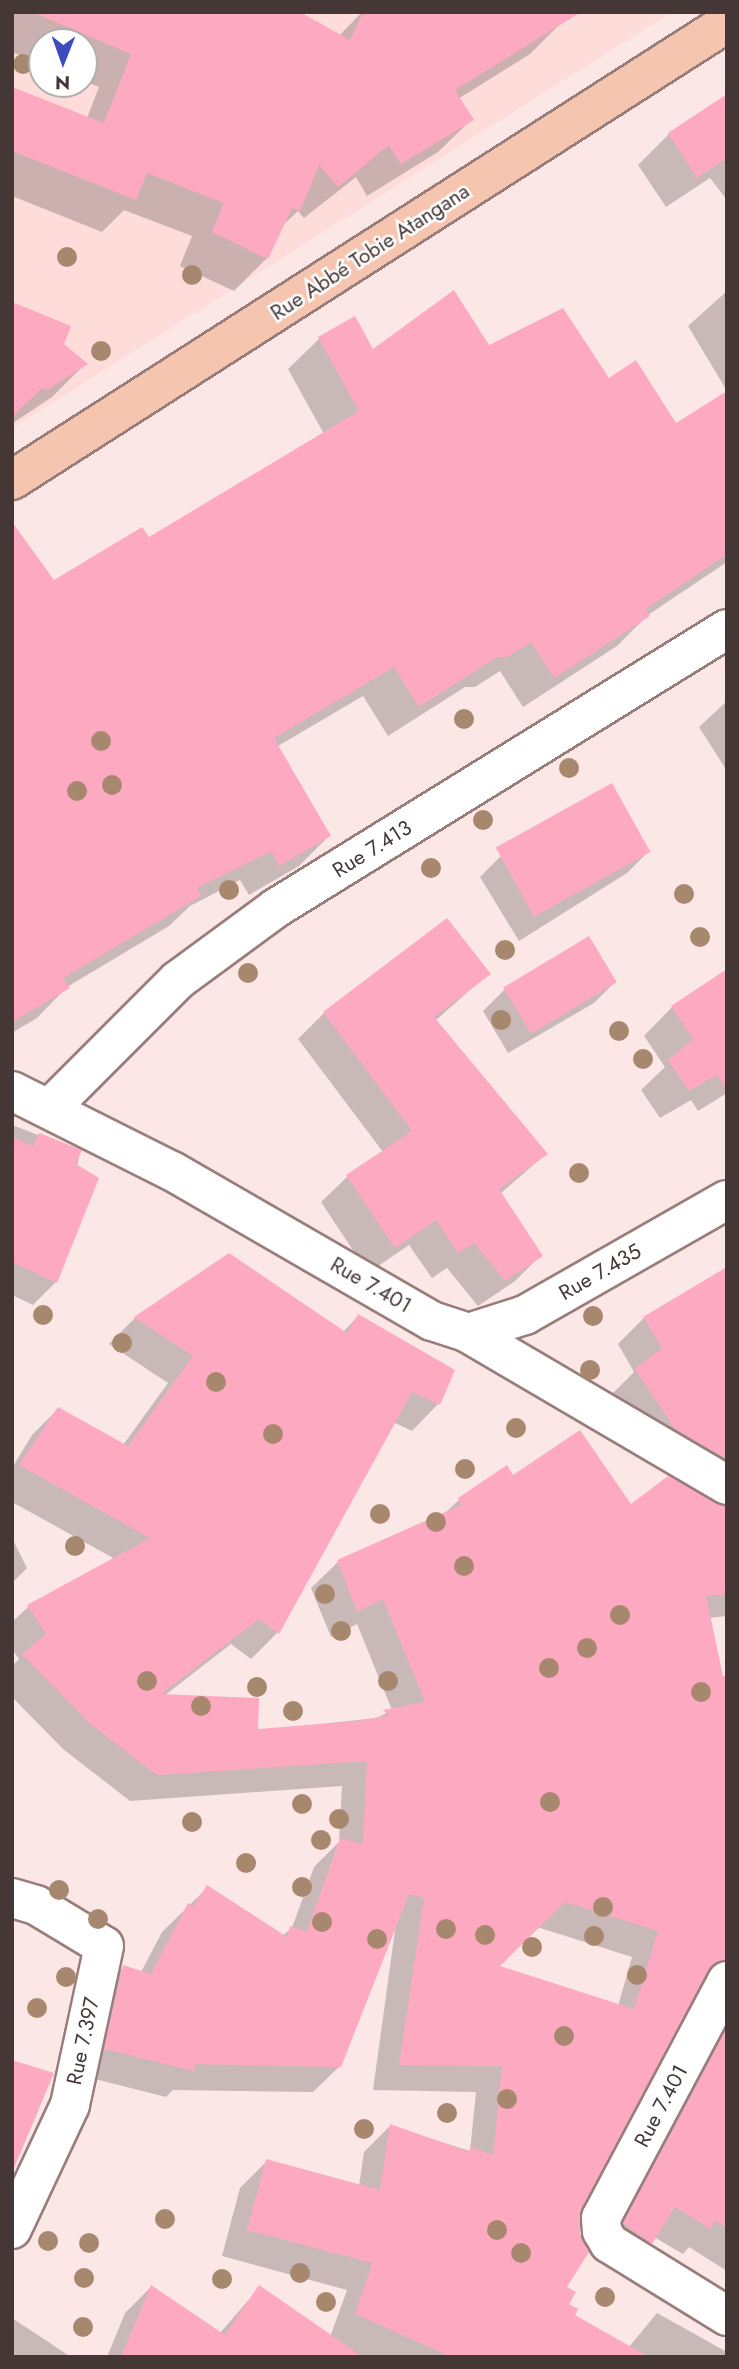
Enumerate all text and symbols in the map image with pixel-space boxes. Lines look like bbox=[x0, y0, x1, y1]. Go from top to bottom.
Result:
north arrow bbox=[28, 28, 98, 98]
text: N bbox=[55, 69, 70, 96]
street label: Rue Abbé Tobie Atangana bbox=[266, 178, 474, 326]
street label: Rue 7.413 bbox=[328, 815, 416, 883]
street label: Rue 7.435 bbox=[554, 1238, 646, 1306]
street label: Rue 7.401 bbox=[326, 1252, 416, 1318]
street label: Rue 7.397 bbox=[61, 1995, 105, 2087]
street label: Rue 7.401 bbox=[629, 2061, 693, 2151]

